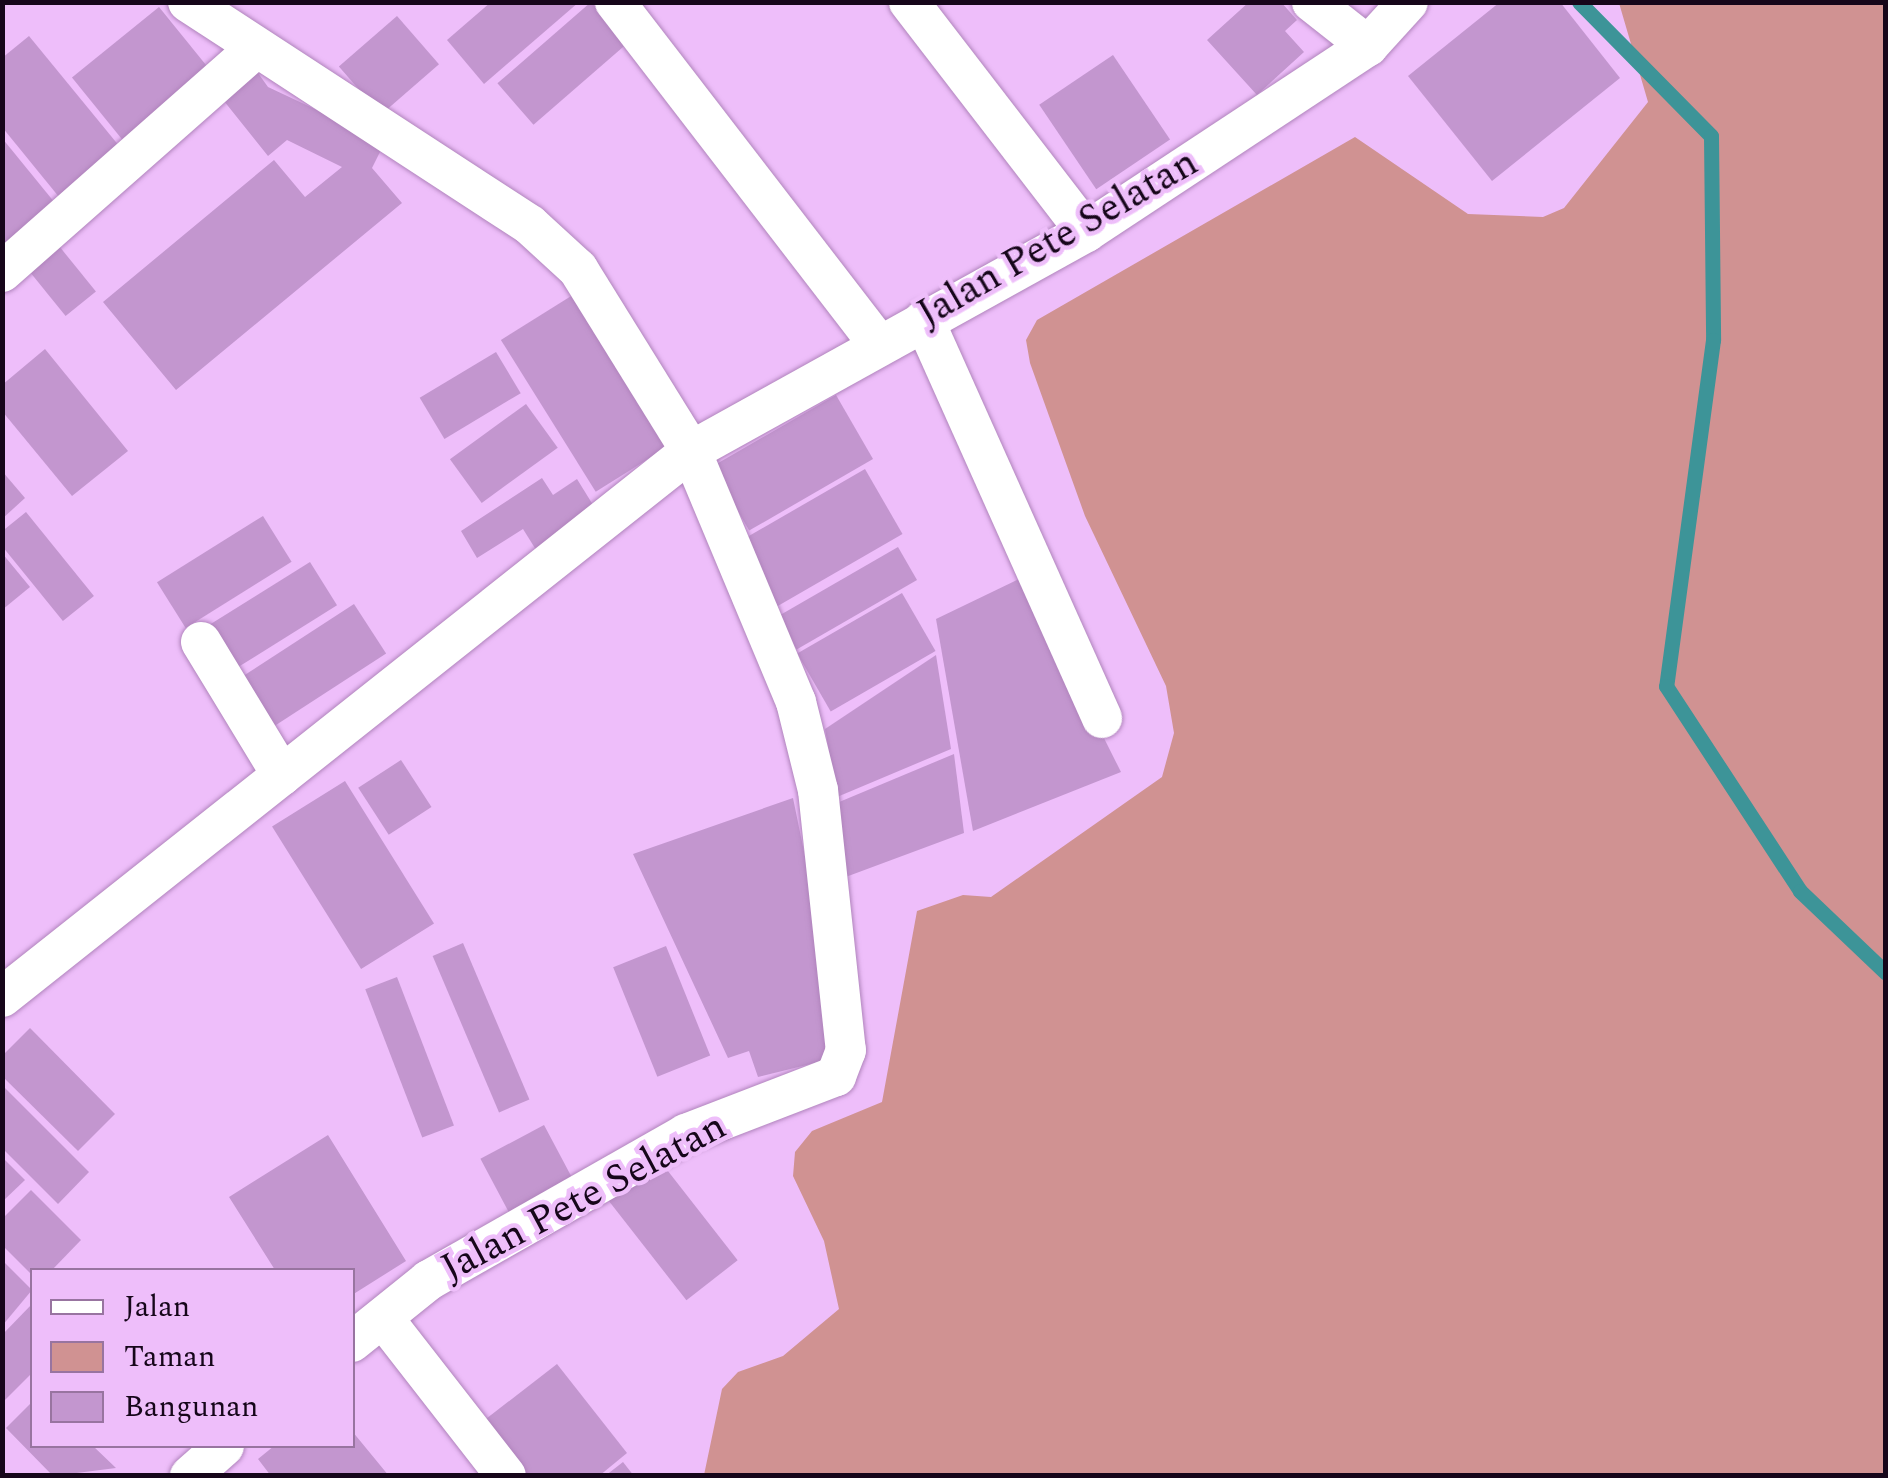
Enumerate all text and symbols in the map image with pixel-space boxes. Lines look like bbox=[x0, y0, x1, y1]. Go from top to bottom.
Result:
street label: Jalan Pete Selatan bbox=[909, 139, 1207, 339]
street label: Jalan Pete Selatan bbox=[433, 1103, 735, 1293]
legend bbox=[30, 1268, 355, 1448]
text: Jalan bbox=[124, 1284, 190, 1330]
text: Taman bbox=[124, 1334, 215, 1380]
text: Bangunan bbox=[124, 1384, 258, 1430]

